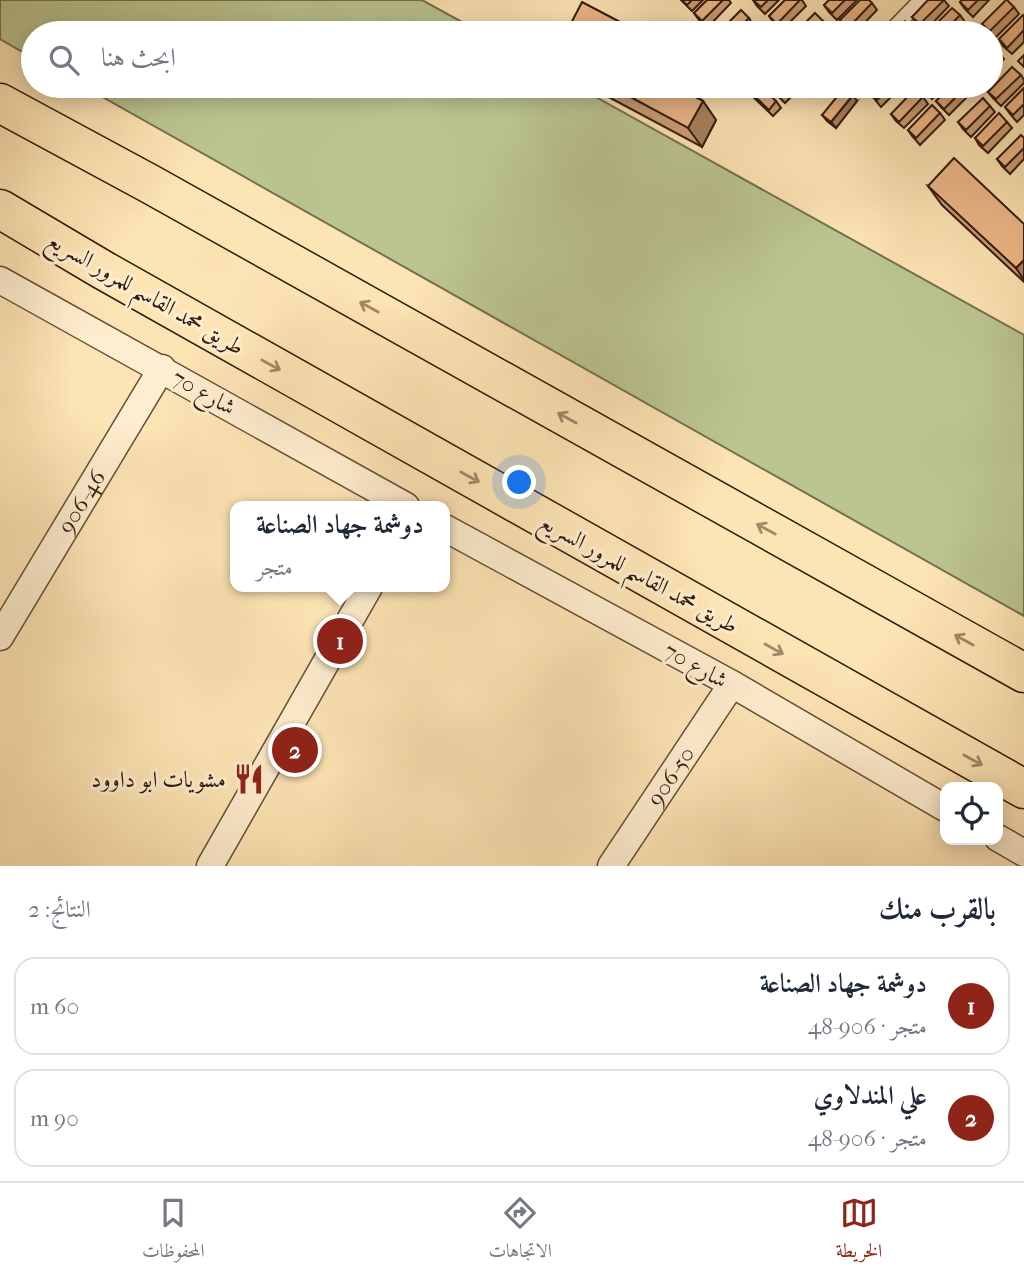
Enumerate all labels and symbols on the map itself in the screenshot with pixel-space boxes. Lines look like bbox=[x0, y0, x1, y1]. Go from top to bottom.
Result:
street label: طريق محمد القاسم للمرور السريع bbox=[38, 226, 249, 369]
one-way arrow bbox=[359, 300, 380, 313]
one-way arrow bbox=[261, 358, 281, 372]
street label: شارع 70 bbox=[164, 364, 240, 426]
one-way arrow bbox=[558, 411, 578, 425]
street label: 906-46 bbox=[53, 465, 112, 539]
your location bbox=[502, 465, 536, 499]
one-way arrow bbox=[459, 470, 479, 484]
street label: طريق محمد القاسم للمرور السريع bbox=[530, 508, 743, 647]
one-way arrow bbox=[756, 522, 777, 535]
pin: 1 bbox=[317, 615, 363, 667]
one-way arrow bbox=[955, 633, 975, 647]
street label: شارع 70 bbox=[656, 637, 732, 699]
one-way arrow bbox=[764, 642, 784, 656]
pin: 2 bbox=[272, 724, 318, 776]
street label: 906-50 bbox=[642, 741, 701, 811]
one-way arrow bbox=[962, 753, 982, 767]
restaurant icon: مشويات ابو داوود bbox=[232, 762, 266, 796]
place label: مشويات ابو داوود bbox=[91, 766, 226, 794]

